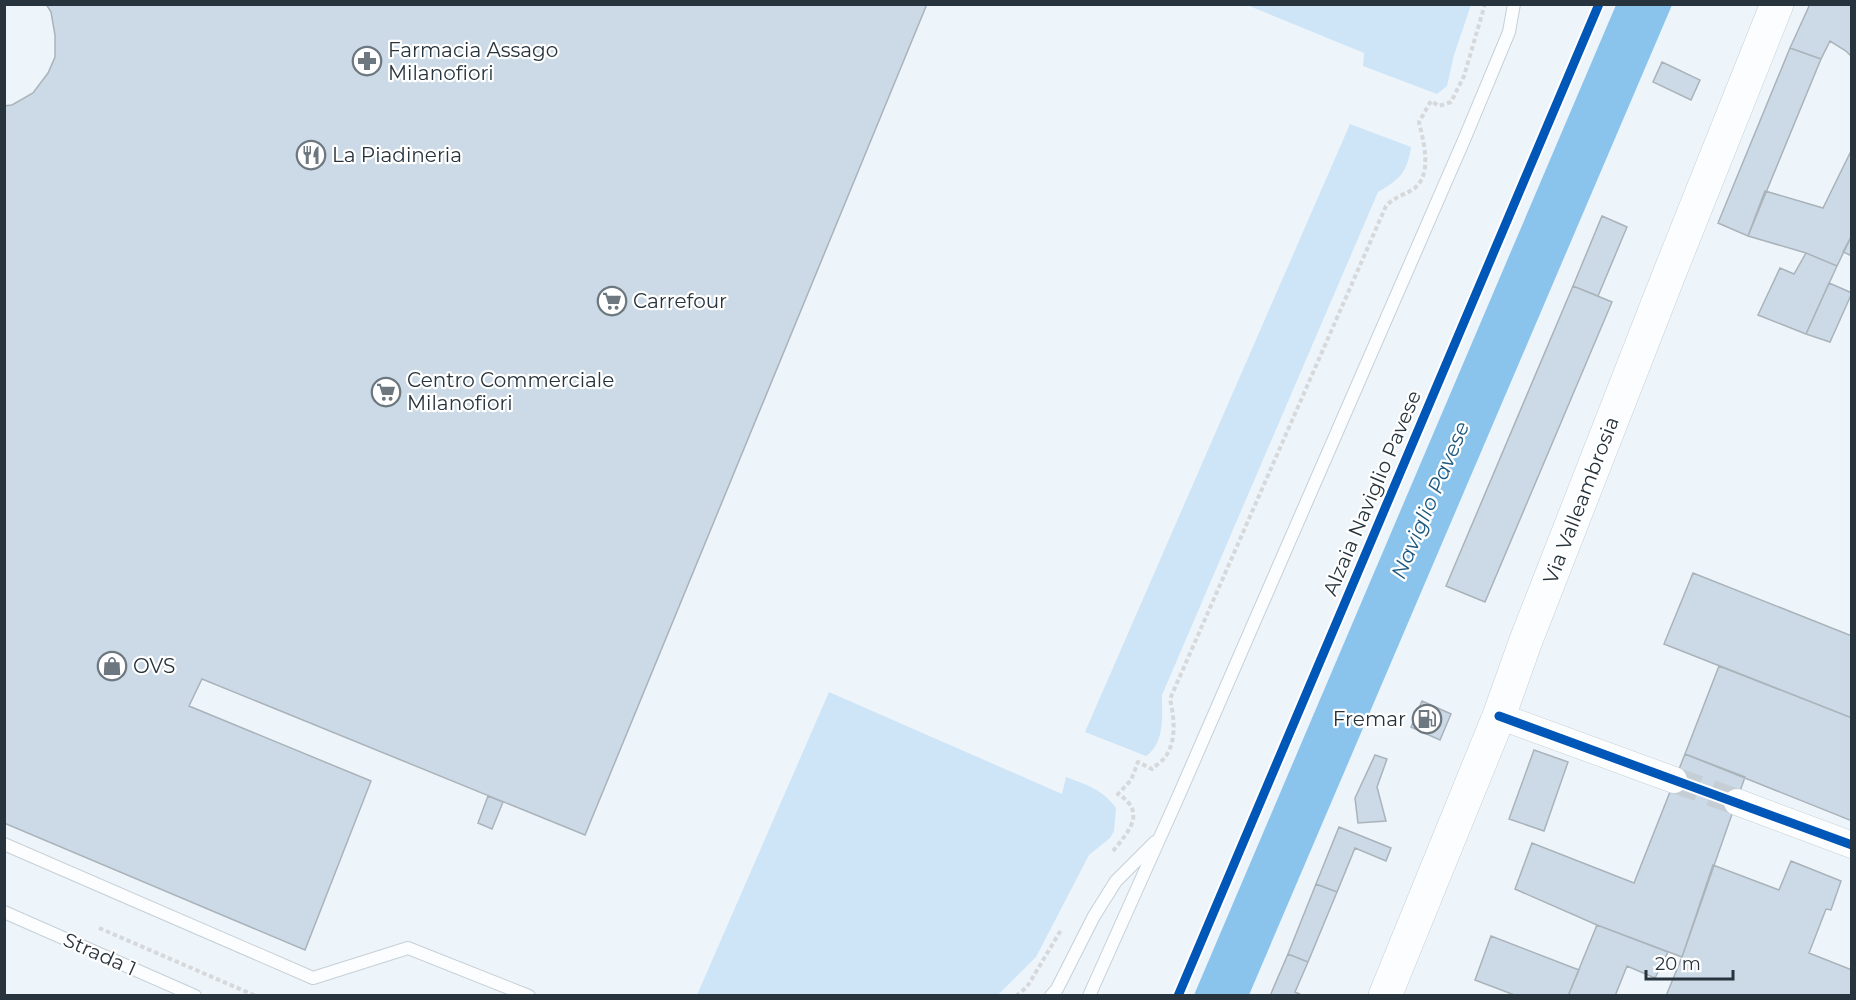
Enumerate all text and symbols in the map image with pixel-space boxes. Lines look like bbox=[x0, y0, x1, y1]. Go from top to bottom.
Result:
place label: Farmacia Assago Milanofiori bbox=[388, 38, 558, 85]
pharmacy icon: Farmacia Assago Milanofiori bbox=[351, 45, 383, 77]
restaurant icon: La Piadineria bbox=[295, 139, 327, 171]
place label: La Piadineria bbox=[332, 143, 462, 167]
supermarket icon: Carrefour bbox=[596, 285, 628, 317]
place label: Carrefour bbox=[633, 289, 727, 313]
place label: Centro Commerciale Milanofiori bbox=[407, 368, 614, 415]
supermarket icon: Centro Commerciale Milanofiori bbox=[370, 376, 402, 408]
street label: Alzaia Naviglio Pavese bbox=[1318, 387, 1426, 599]
street label: Via Valleambrosia bbox=[1538, 413, 1624, 587]
water label: Naviglio Pavese bbox=[1386, 418, 1474, 582]
shop icon: OVS bbox=[96, 650, 128, 682]
place label: OVS bbox=[133, 654, 175, 678]
fuel station icon: Fremar bbox=[1411, 703, 1443, 735]
place label: Fremar bbox=[1333, 707, 1406, 731]
street label: Strada 1 bbox=[60, 927, 140, 981]
scale bar bbox=[1646, 943, 1733, 981]
text: 20 m bbox=[1655, 953, 1701, 975]

